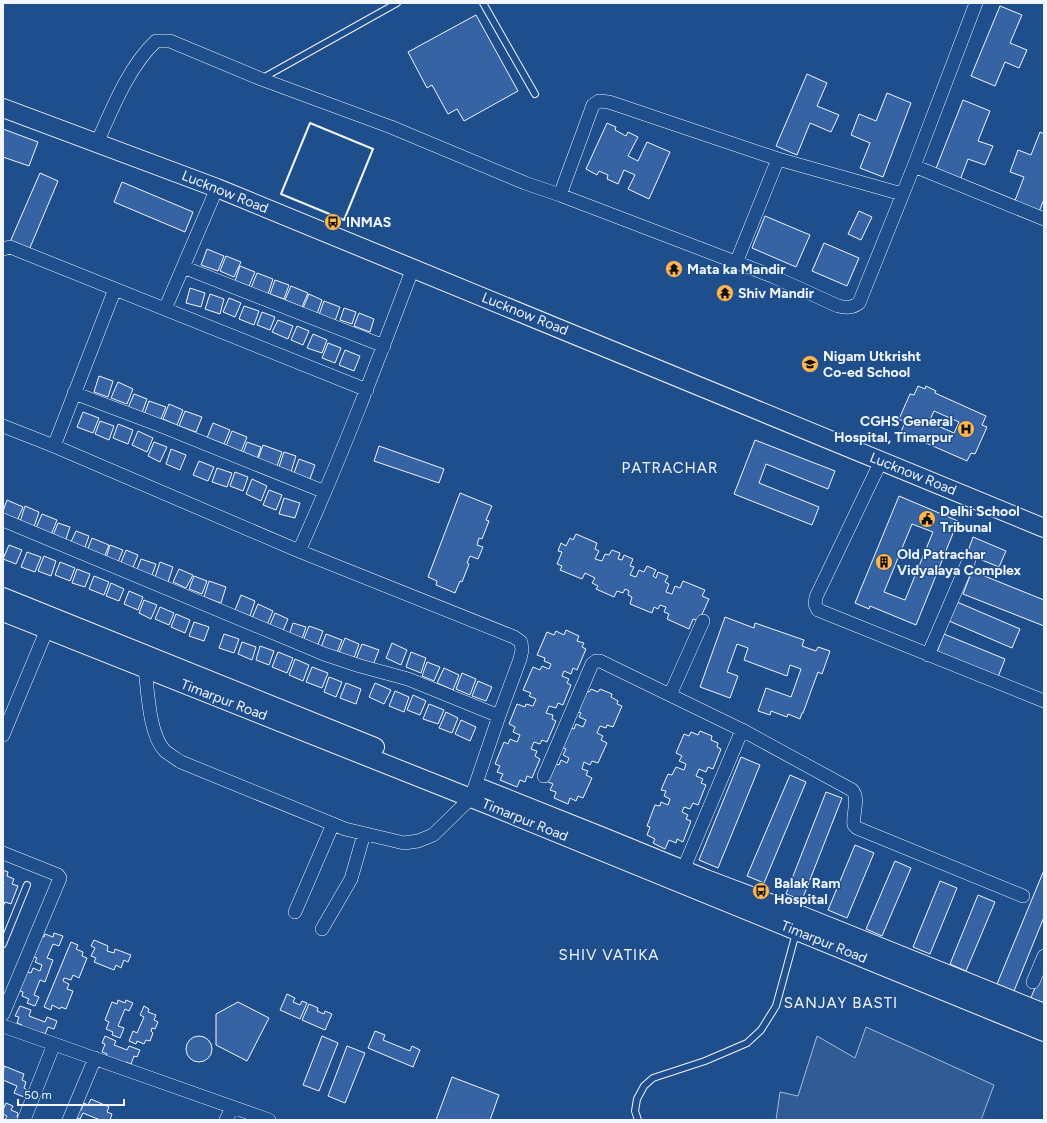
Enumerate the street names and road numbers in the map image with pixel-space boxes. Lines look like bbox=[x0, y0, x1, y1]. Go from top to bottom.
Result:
street label: Lucknow Road bbox=[179, 167, 271, 217]
street label: Lucknow Road bbox=[479, 289, 571, 339]
street label: Lucknow Road bbox=[867, 449, 959, 499]
street label: Timarpur Road bbox=[178, 676, 270, 724]
street label: Timarpur Road bbox=[480, 795, 570, 845]
street label: Timarpur Road bbox=[779, 917, 869, 967]

